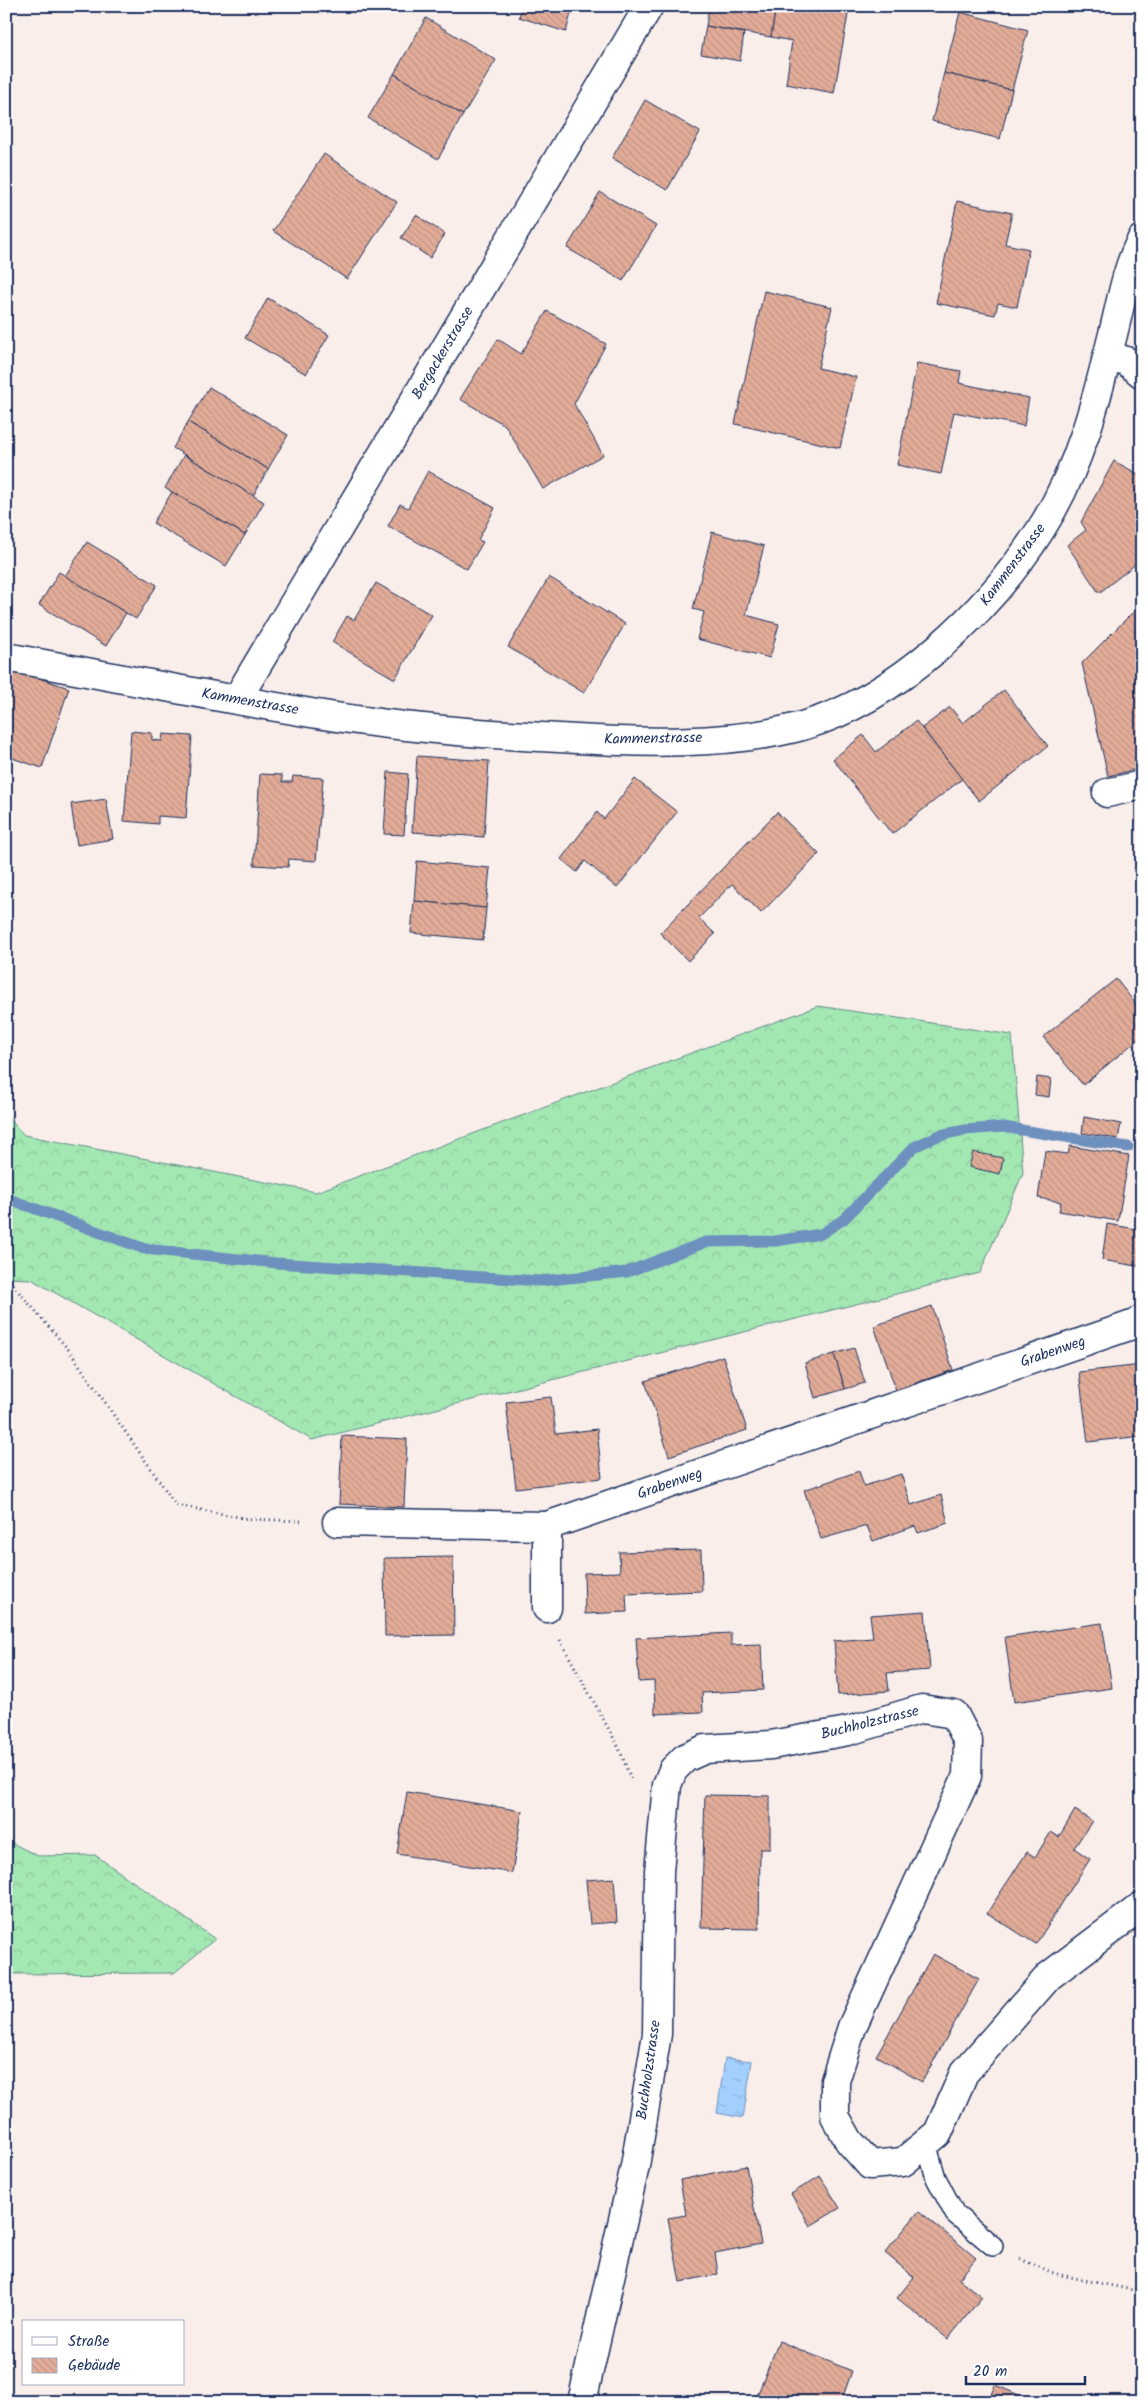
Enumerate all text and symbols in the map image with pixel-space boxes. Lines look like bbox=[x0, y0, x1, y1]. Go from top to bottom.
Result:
street label: Bergackerstrasse bbox=[406, 302, 480, 404]
street label: Kammenstrasse bbox=[974, 518, 1052, 611]
street label: Kammenstrasse bbox=[200, 682, 301, 722]
street label: Kammenstrasse bbox=[604, 726, 703, 752]
street label: Grabenweg bbox=[1017, 1330, 1089, 1374]
street label: Grabenweg bbox=[634, 1462, 706, 1506]
street label: Buchholzstrasse bbox=[818, 1699, 922, 1747]
street label: Buchholzstrasse bbox=[630, 2018, 668, 2121]
legend bbox=[22, 2320, 185, 2386]
text: Straße bbox=[68, 2330, 110, 2354]
scale bar bbox=[966, 2353, 1084, 2385]
text: Gebäude bbox=[68, 2354, 121, 2378]
text: 20 m bbox=[973, 2360, 1007, 2384]

